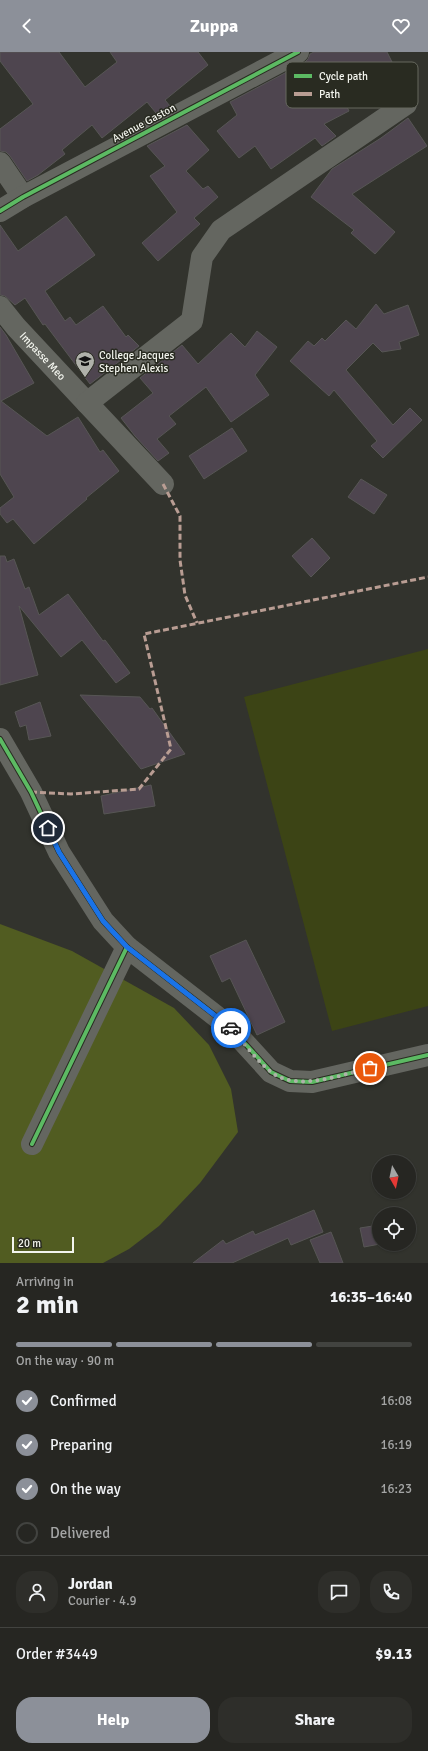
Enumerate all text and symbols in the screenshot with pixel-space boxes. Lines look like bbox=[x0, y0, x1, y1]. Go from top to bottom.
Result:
icon: back bbox=[16, 15, 38, 37]
text: Zuppa bbox=[190, 15, 238, 37]
icon: heart bbox=[390, 15, 412, 37]
legend bbox=[286, 62, 418, 108]
text: Cycle path bbox=[319, 70, 368, 83]
text: Path bbox=[319, 88, 340, 101]
street label: Avenue Gaston bbox=[110, 101, 178, 145]
street label: Impasse Meo bbox=[17, 329, 69, 383]
place label: College Jacques Stephen Alexis bbox=[99, 349, 174, 375]
school or university icon: College Jacques Stephen Alexis bbox=[74, 350, 96, 378]
pin bbox=[31, 811, 65, 845]
icon: home bbox=[37, 817, 59, 839]
courier bbox=[211, 1008, 251, 1048]
icon: car bbox=[220, 1017, 242, 1039]
pin bbox=[353, 1051, 387, 1085]
icon: bag bbox=[359, 1057, 381, 1079]
north arrow bbox=[372, 1155, 416, 1199]
map controls bbox=[372, 1155, 416, 1251]
button: locate bbox=[372, 1207, 416, 1251]
scale bar bbox=[12, 1235, 74, 1254]
text: 20 m bbox=[18, 1237, 41, 1250]
text: Arriving in bbox=[16, 1274, 74, 1290]
text: 16:35–16:40 bbox=[330, 1288, 412, 1306]
text: 2 min bbox=[16, 1289, 79, 1321]
text: On the way · 90 m bbox=[16, 1353, 114, 1369]
icon: check bbox=[16, 1390, 38, 1412]
text: Confirmed bbox=[50, 1392, 117, 1410]
text: 16:08 bbox=[380, 1393, 412, 1409]
icon: check bbox=[16, 1434, 38, 1456]
text: Preparing bbox=[50, 1436, 113, 1454]
text: 16:19 bbox=[380, 1437, 412, 1453]
icon: check bbox=[16, 1478, 38, 1500]
text: On the way bbox=[50, 1480, 121, 1498]
text: 16:23 bbox=[380, 1481, 412, 1497]
text: Delivered bbox=[50, 1524, 110, 1542]
button: person bbox=[16, 1571, 58, 1613]
button: chat bbox=[318, 1571, 360, 1613]
button: phone bbox=[370, 1571, 412, 1613]
text: Jordan bbox=[68, 1575, 113, 1593]
text: Courier · 4.9 bbox=[68, 1593, 137, 1609]
text: Order #3449 bbox=[16, 1645, 98, 1663]
text: $9.13 bbox=[375, 1645, 412, 1663]
button: Help bbox=[16, 1697, 210, 1743]
button: Share bbox=[218, 1697, 412, 1743]

